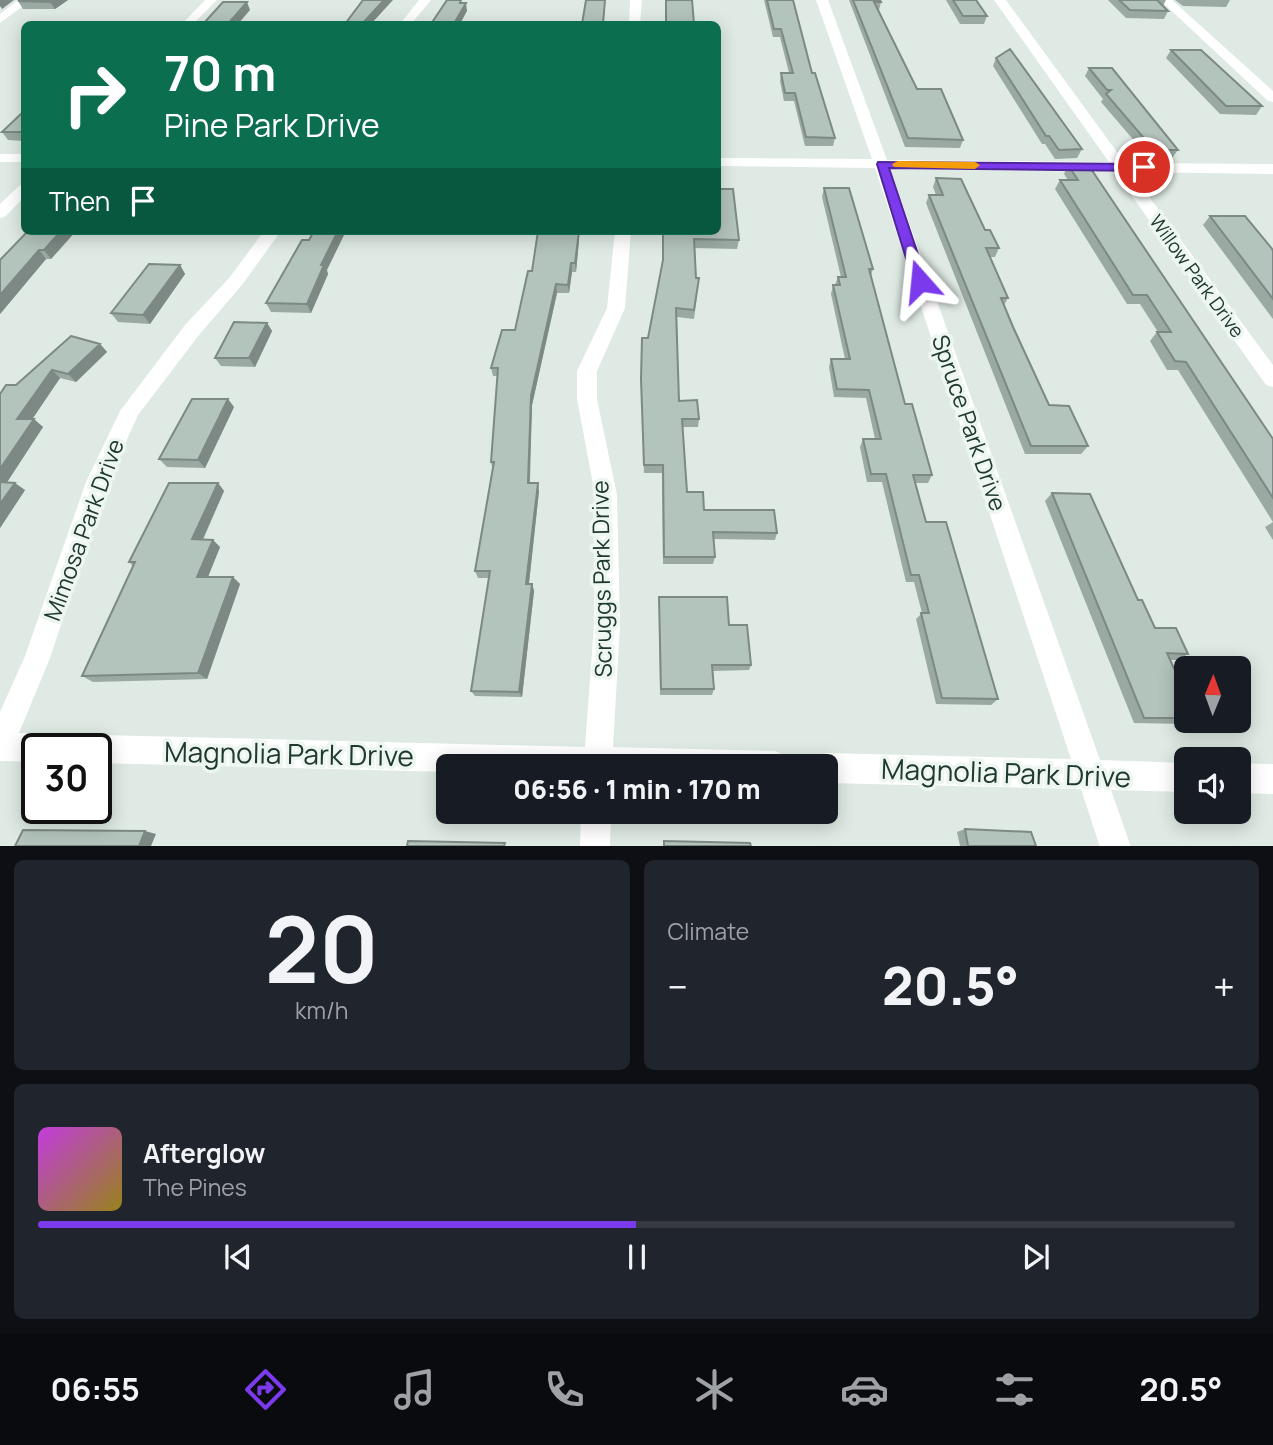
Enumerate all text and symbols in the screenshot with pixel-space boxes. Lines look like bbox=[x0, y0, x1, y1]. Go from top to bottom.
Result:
text: 70 m bbox=[164, 39, 276, 106]
icon: right bbox=[49, 49, 140, 140]
text: Pine Park Drive bbox=[164, 103, 380, 147]
pin bbox=[1114, 137, 1174, 197]
icon: arrive bbox=[1125, 148, 1163, 186]
icon: arrive bbox=[124, 182, 162, 220]
text: Then bbox=[49, 183, 110, 219]
street label: Willow Park Drive bbox=[1144, 209, 1250, 343]
position arrow bbox=[883, 244, 957, 318]
street label: Spruce Park Drive bbox=[925, 330, 1015, 515]
street label: Mimosa Park Drive bbox=[35, 434, 131, 625]
street label: Scruggs Park Drive bbox=[583, 480, 619, 678]
north arrow bbox=[1174, 656, 1251, 733]
map controls bbox=[1174, 656, 1251, 824]
street label: Magnolia Park Drive bbox=[164, 732, 414, 774]
speed limit sign: 30 bbox=[21, 733, 112, 824]
button: sound bbox=[1174, 747, 1251, 824]
street label: Magnolia Park Drive bbox=[881, 749, 1132, 795]
text: 06:56 · 1 min · 170 m bbox=[513, 771, 761, 807]
text: 20 bbox=[265, 886, 379, 1010]
text: Climate bbox=[668, 915, 749, 947]
text: 20.5° bbox=[882, 950, 1019, 1021]
text: − bbox=[668, 960, 688, 1012]
text: + bbox=[1213, 960, 1235, 1012]
text: km/h bbox=[295, 994, 349, 1026]
text: Afterglow bbox=[143, 1135, 265, 1171]
text: The Pines bbox=[143, 1171, 247, 1203]
icon: previous bbox=[219, 1238, 257, 1276]
icon: pause bbox=[618, 1238, 656, 1276]
icon: next bbox=[1017, 1238, 1055, 1276]
icon: directions bbox=[241, 1365, 290, 1414]
icon: music bbox=[390, 1365, 439, 1414]
icon: phone bbox=[540, 1365, 589, 1414]
icon: climate bbox=[690, 1365, 739, 1414]
icon: car bbox=[840, 1365, 889, 1414]
icon: filters bbox=[990, 1365, 1039, 1414]
text: 06:55 bbox=[50, 1367, 140, 1411]
text: 20.5° bbox=[1140, 1367, 1223, 1411]

